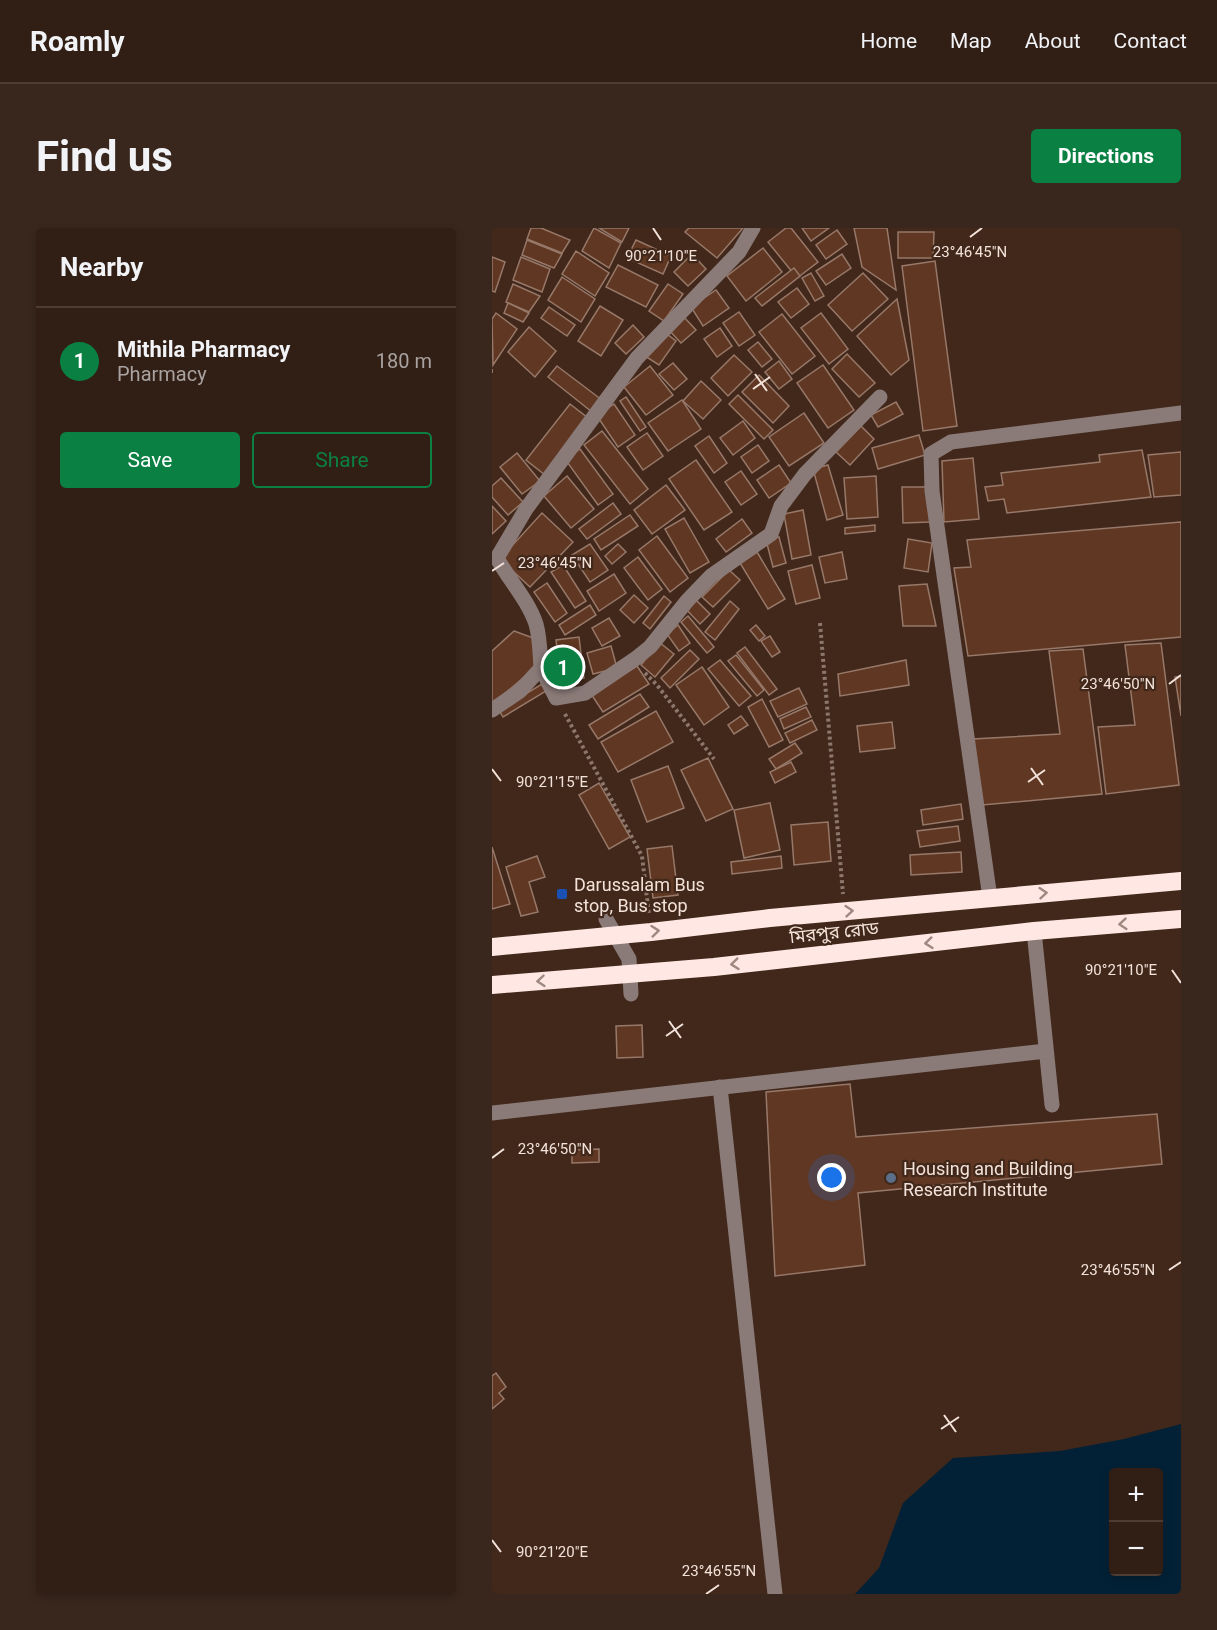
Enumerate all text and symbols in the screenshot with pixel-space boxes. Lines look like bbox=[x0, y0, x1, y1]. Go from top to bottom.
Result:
text: Roamly bbox=[30, 25, 125, 58]
text: Home bbox=[861, 29, 917, 53]
text: Map bbox=[950, 29, 992, 53]
text: About bbox=[1025, 29, 1081, 53]
text: Contact bbox=[1114, 29, 1187, 53]
button: Directions bbox=[1031, 129, 1181, 183]
text: Find us bbox=[36, 132, 173, 181]
text: 23°46'45"N bbox=[933, 243, 1007, 261]
text: 90°21'10"E bbox=[625, 247, 698, 265]
text: Nearby bbox=[60, 252, 143, 282]
text: Mithila Pharmacy bbox=[117, 337, 290, 362]
text: 1 bbox=[74, 349, 85, 373]
text: 180 m bbox=[376, 349, 432, 373]
text: Pharmacy bbox=[117, 362, 207, 386]
button: Save bbox=[60, 432, 240, 488]
button: Share bbox=[252, 432, 432, 488]
text: 23°46'45"N bbox=[518, 554, 592, 572]
pin: 1 bbox=[544, 644, 582, 690]
text: 23°46'50"N bbox=[1081, 675, 1155, 693]
text: 90°21'15"E bbox=[516, 773, 589, 791]
place label: Darussalam Bus stop, Bus stop bbox=[574, 874, 705, 916]
marker: Darussalam Bus stop, Bus stop bbox=[555, 887, 569, 901]
one-way arrow bbox=[1038, 887, 1047, 900]
one-way arrow bbox=[844, 905, 853, 918]
street label: মিরপুর রোড bbox=[787, 917, 880, 948]
one-way arrow bbox=[1118, 917, 1127, 930]
one-way arrow bbox=[650, 925, 659, 938]
one-way arrow bbox=[924, 936, 933, 949]
one-way arrow bbox=[730, 958, 739, 970]
text: 90°21'10"E bbox=[1085, 961, 1158, 979]
one-way arrow bbox=[536, 974, 545, 987]
text: 23°46'50"N bbox=[518, 1140, 592, 1158]
place label: Housing and Building Research Institute bbox=[903, 1158, 1073, 1200]
your location bbox=[817, 1163, 846, 1192]
marker: Housing and Building Research Institute bbox=[884, 1171, 898, 1185]
text: 23°46'55"N bbox=[1081, 1261, 1155, 1279]
map controls bbox=[1109, 1468, 1163, 1576]
button: + bbox=[1109, 1468, 1163, 1522]
button: − bbox=[1109, 1522, 1163, 1576]
text: 90°21'20"E bbox=[516, 1543, 589, 1561]
text: 23°46'55"N bbox=[682, 1562, 756, 1580]

